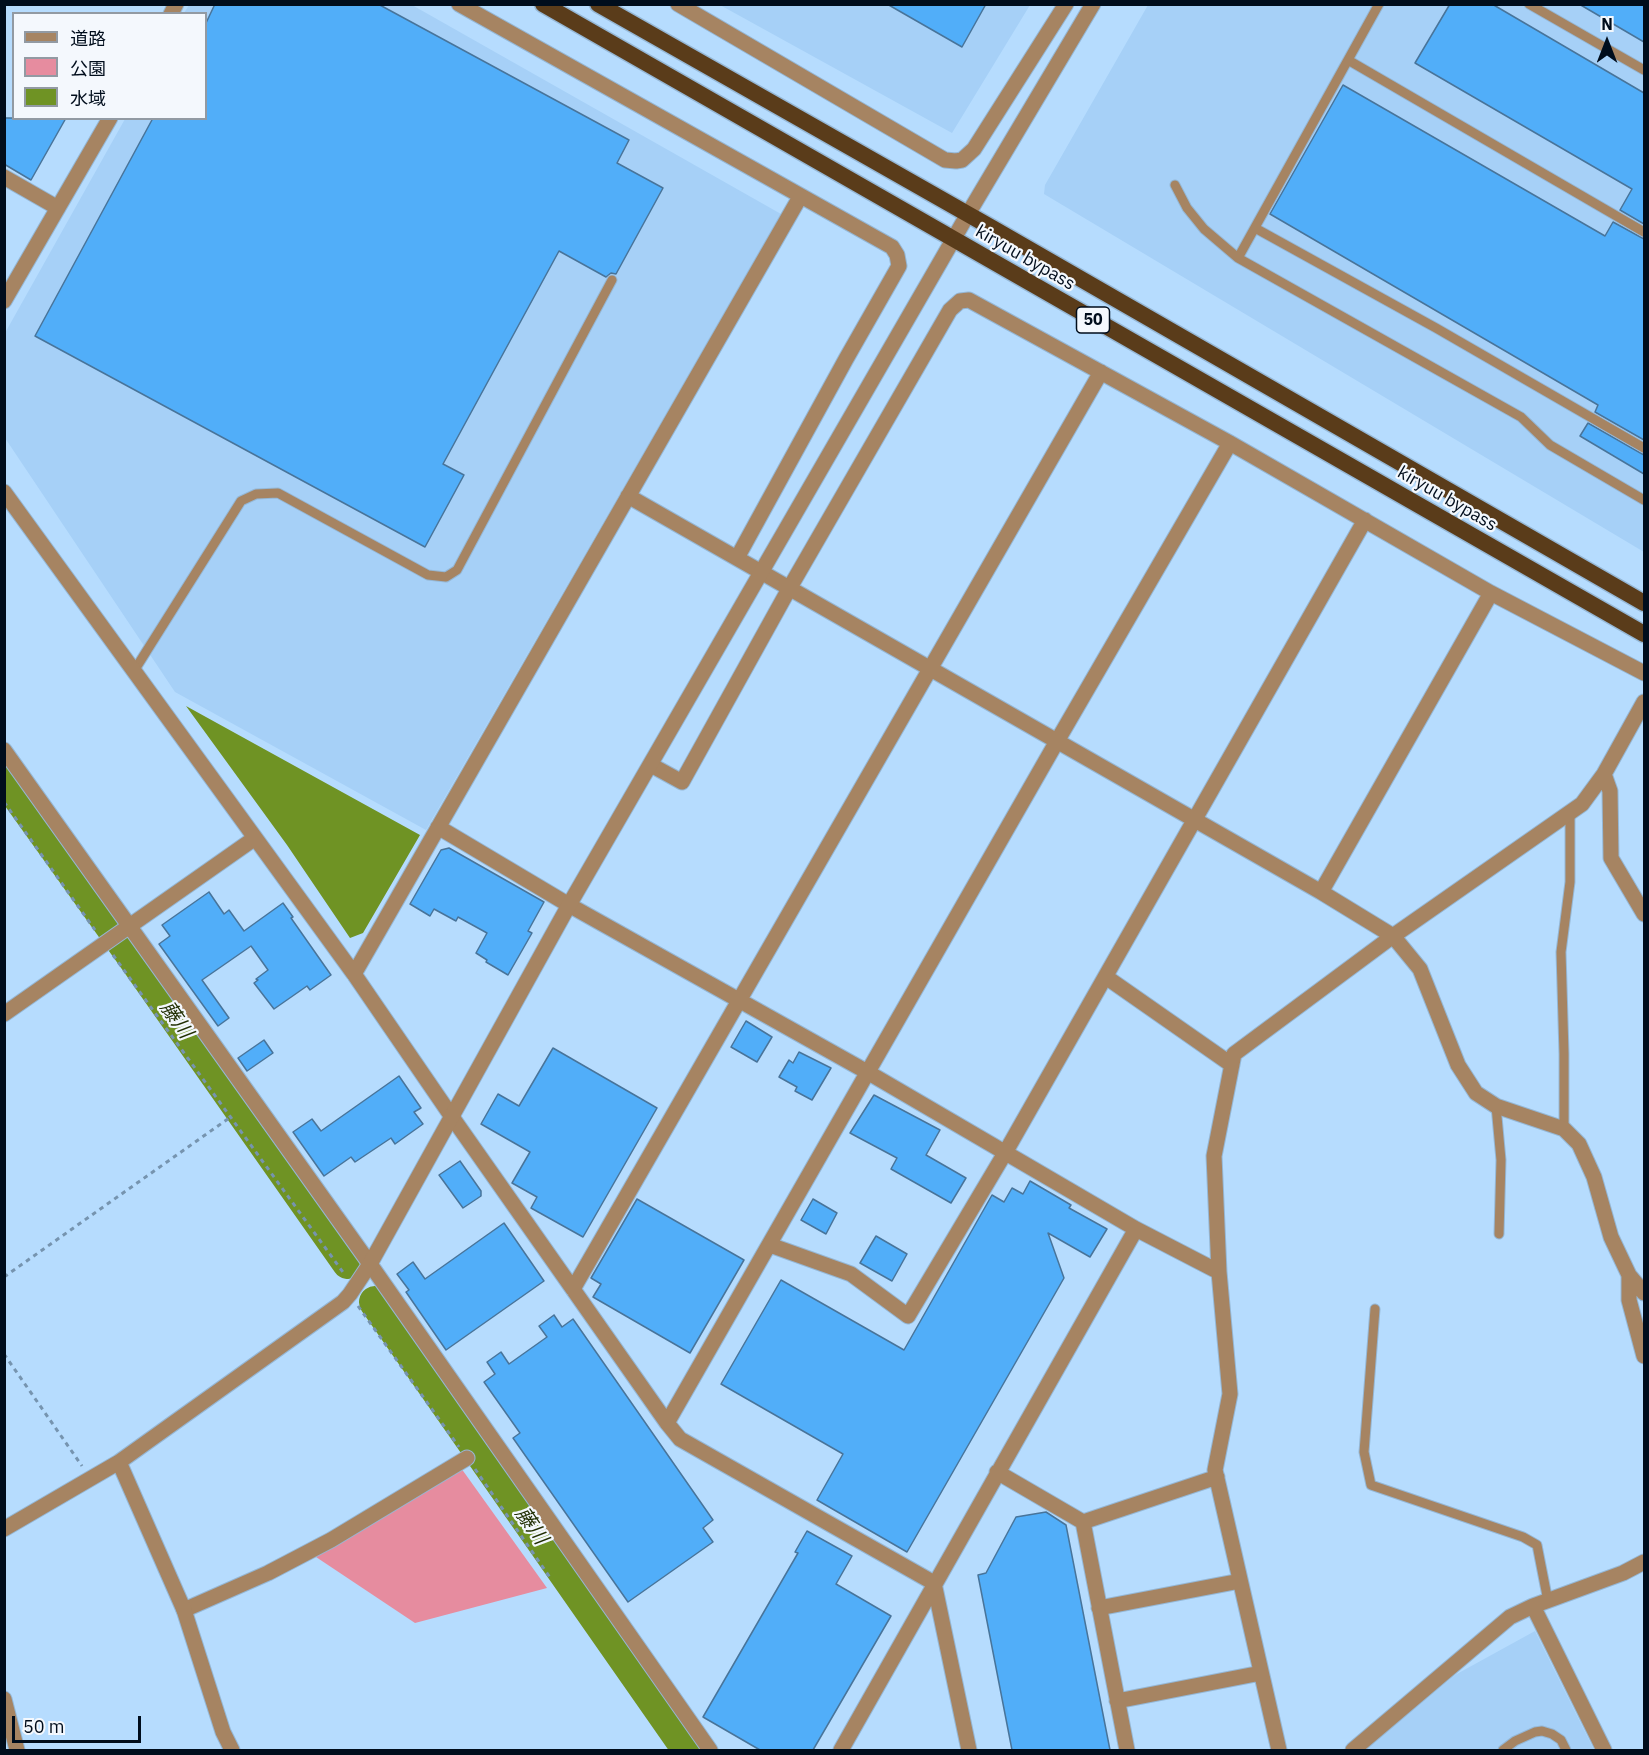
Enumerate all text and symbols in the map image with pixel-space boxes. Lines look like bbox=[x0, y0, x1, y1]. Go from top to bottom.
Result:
legend bbox=[12, 12, 207, 120]
north arrow bbox=[1577, 12, 1637, 72]
text: N bbox=[1601, 14, 1613, 34]
text: 道路 bbox=[70, 27, 106, 50]
text: 公園 bbox=[70, 57, 106, 80]
text: 水域 bbox=[70, 87, 106, 110]
street label: kiryuu bypass bbox=[971, 221, 1079, 295]
road number: 50 bbox=[1076, 307, 1110, 333]
street label: kiryuu bypass bbox=[1393, 462, 1501, 536]
water label: 藤川 bbox=[155, 997, 197, 1043]
water label: 藤川 bbox=[510, 1503, 552, 1549]
scale bar bbox=[15, 1704, 144, 1742]
text: 50 m bbox=[23, 1715, 65, 1738]

